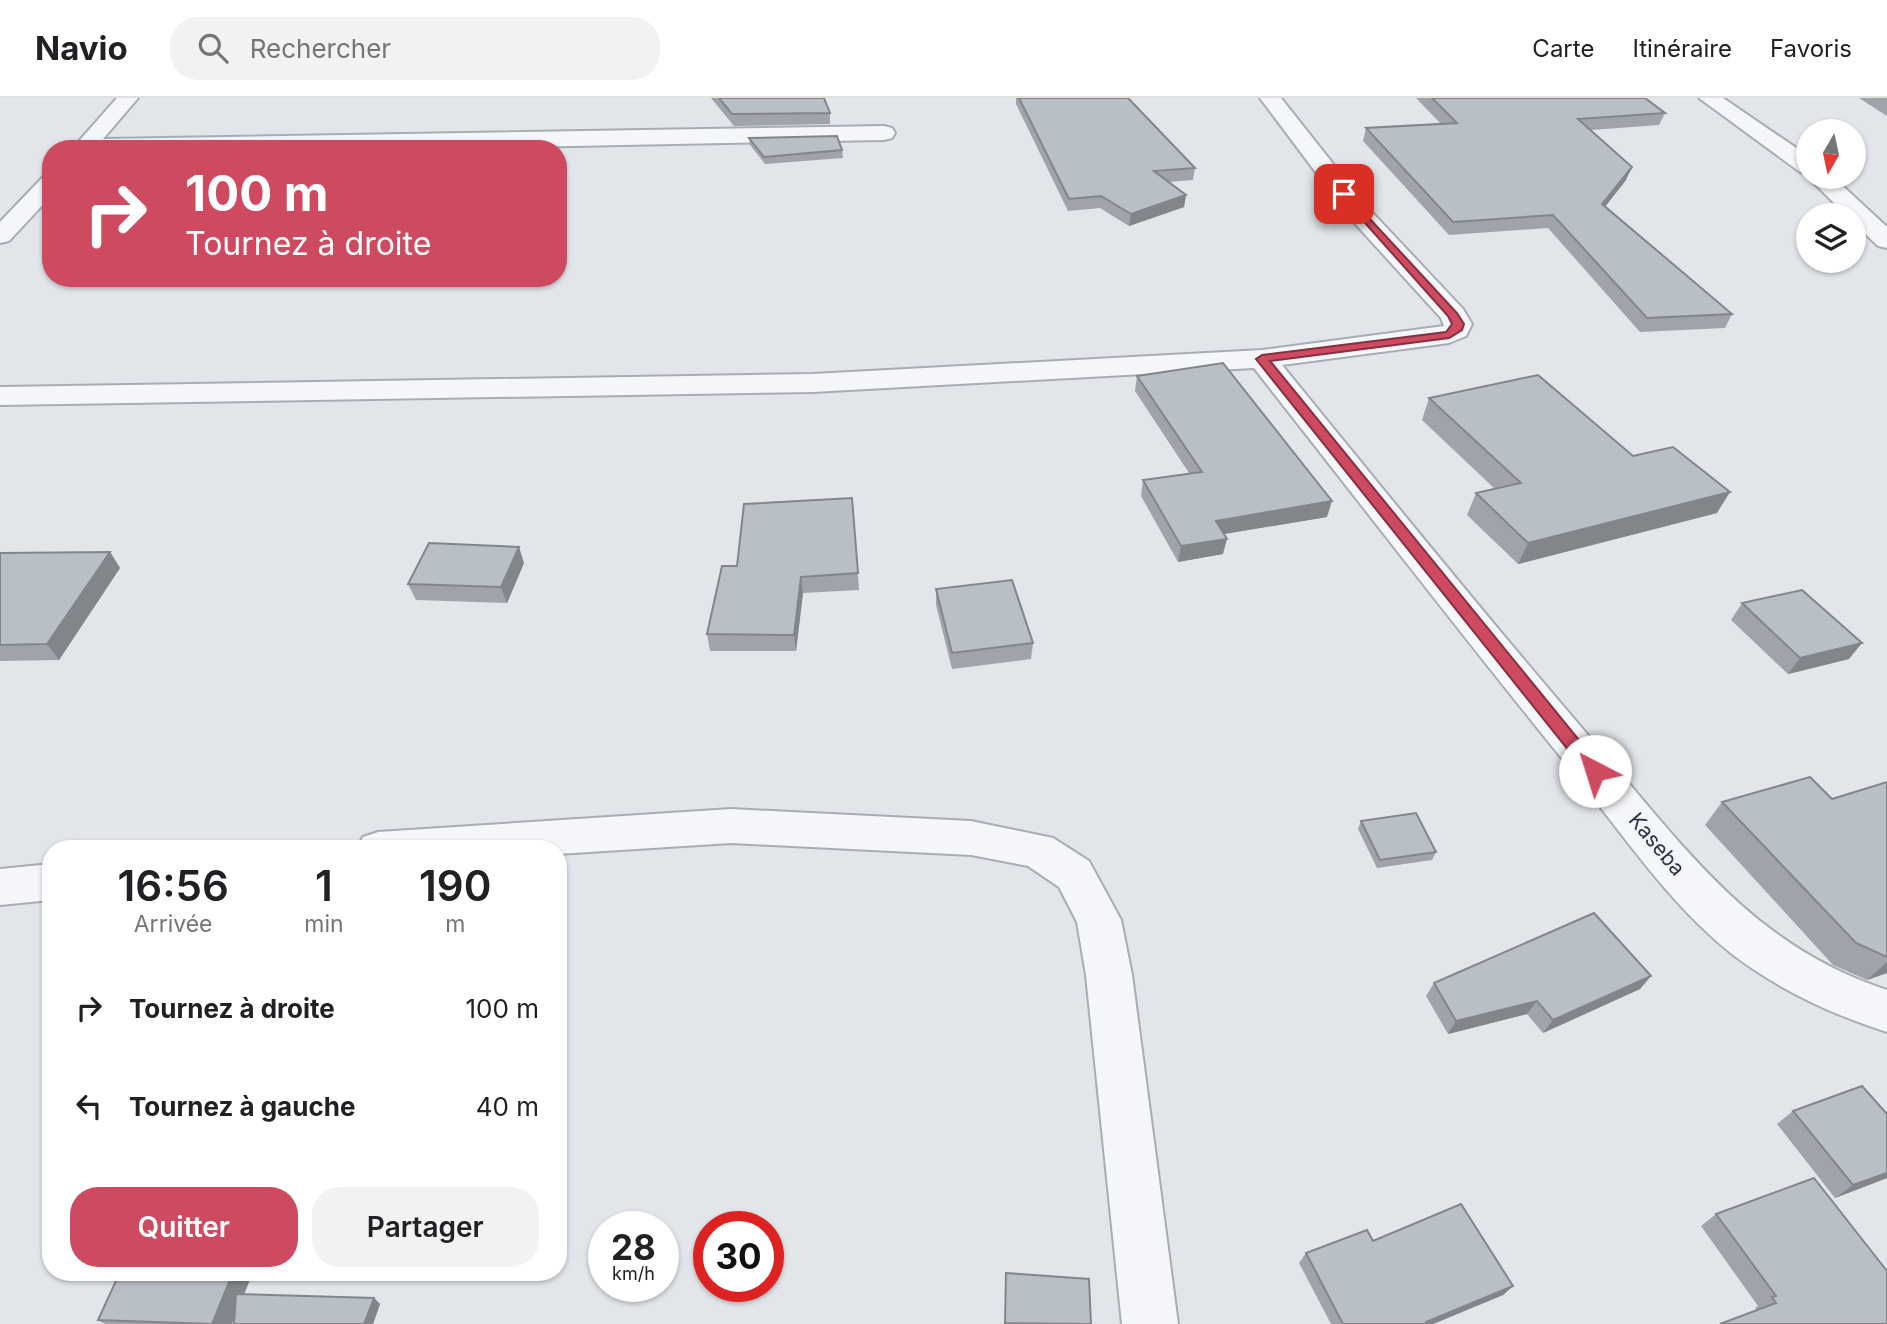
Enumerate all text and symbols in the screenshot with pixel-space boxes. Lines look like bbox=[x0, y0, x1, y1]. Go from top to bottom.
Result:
search box bbox=[170, 17, 660, 80]
text: Navio bbox=[35, 28, 128, 68]
icon: search bbox=[194, 29, 232, 67]
text: Rechercher bbox=[250, 33, 391, 64]
text: Carte bbox=[1532, 34, 1594, 63]
text: Itinéraire bbox=[1632, 34, 1732, 63]
text: Favoris bbox=[1770, 34, 1852, 63]
north arrow bbox=[1796, 119, 1866, 189]
map controls bbox=[1796, 119, 1866, 273]
text: 100 m bbox=[185, 164, 329, 223]
pin bbox=[1314, 164, 1374, 224]
icon: right bbox=[70, 168, 161, 259]
icon: arrive bbox=[1325, 175, 1363, 213]
button: layers bbox=[1796, 203, 1866, 273]
text: Tournez à droite bbox=[185, 224, 431, 263]
position arrow bbox=[1558, 734, 1632, 808]
street label: Kaseba bbox=[1624, 808, 1690, 880]
text: 16:56 bbox=[118, 860, 229, 911]
text: 1 bbox=[315, 860, 333, 911]
text: 190 bbox=[419, 860, 491, 911]
text: Arrivée bbox=[134, 910, 213, 938]
text: min bbox=[304, 910, 344, 938]
text: m bbox=[445, 910, 465, 938]
icon: right bbox=[70, 989, 108, 1027]
text: Tournez à droite bbox=[129, 993, 335, 1024]
text: 100 m bbox=[466, 993, 539, 1024]
icon: left bbox=[70, 1087, 108, 1125]
text: Tournez à gauche bbox=[129, 1091, 355, 1122]
text: 40 m bbox=[476, 1091, 539, 1122]
button: Quitter bbox=[70, 1187, 298, 1267]
button: Partager bbox=[312, 1187, 539, 1267]
speed limit sign: 30 bbox=[693, 1211, 784, 1302]
text: 28 bbox=[611, 1226, 656, 1268]
text: km/h bbox=[612, 1263, 655, 1284]

